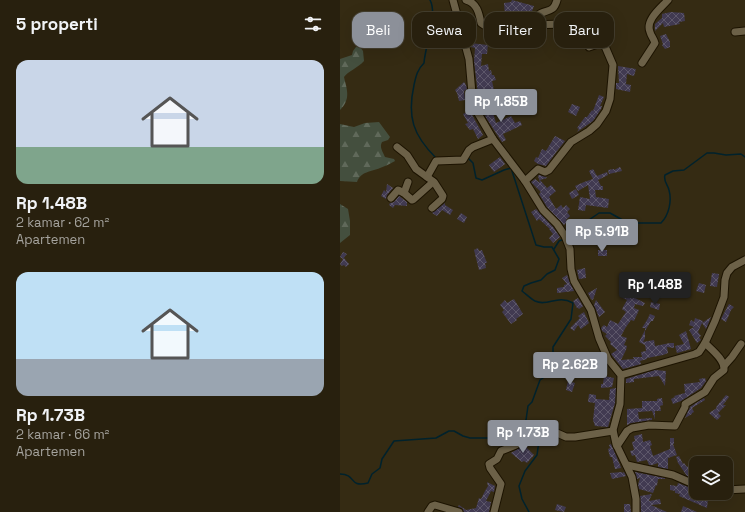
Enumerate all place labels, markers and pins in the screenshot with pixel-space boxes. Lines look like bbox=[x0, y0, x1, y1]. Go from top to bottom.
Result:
pin: Rp 1.85B bbox=[460, 89, 542, 123]
pin: Rp 5.91B bbox=[561, 219, 643, 253]
pin: Rp 1.48B bbox=[614, 272, 696, 306]
pin: Rp 2.62B bbox=[529, 352, 611, 386]
pin: Rp 1.73B bbox=[482, 420, 564, 454]

